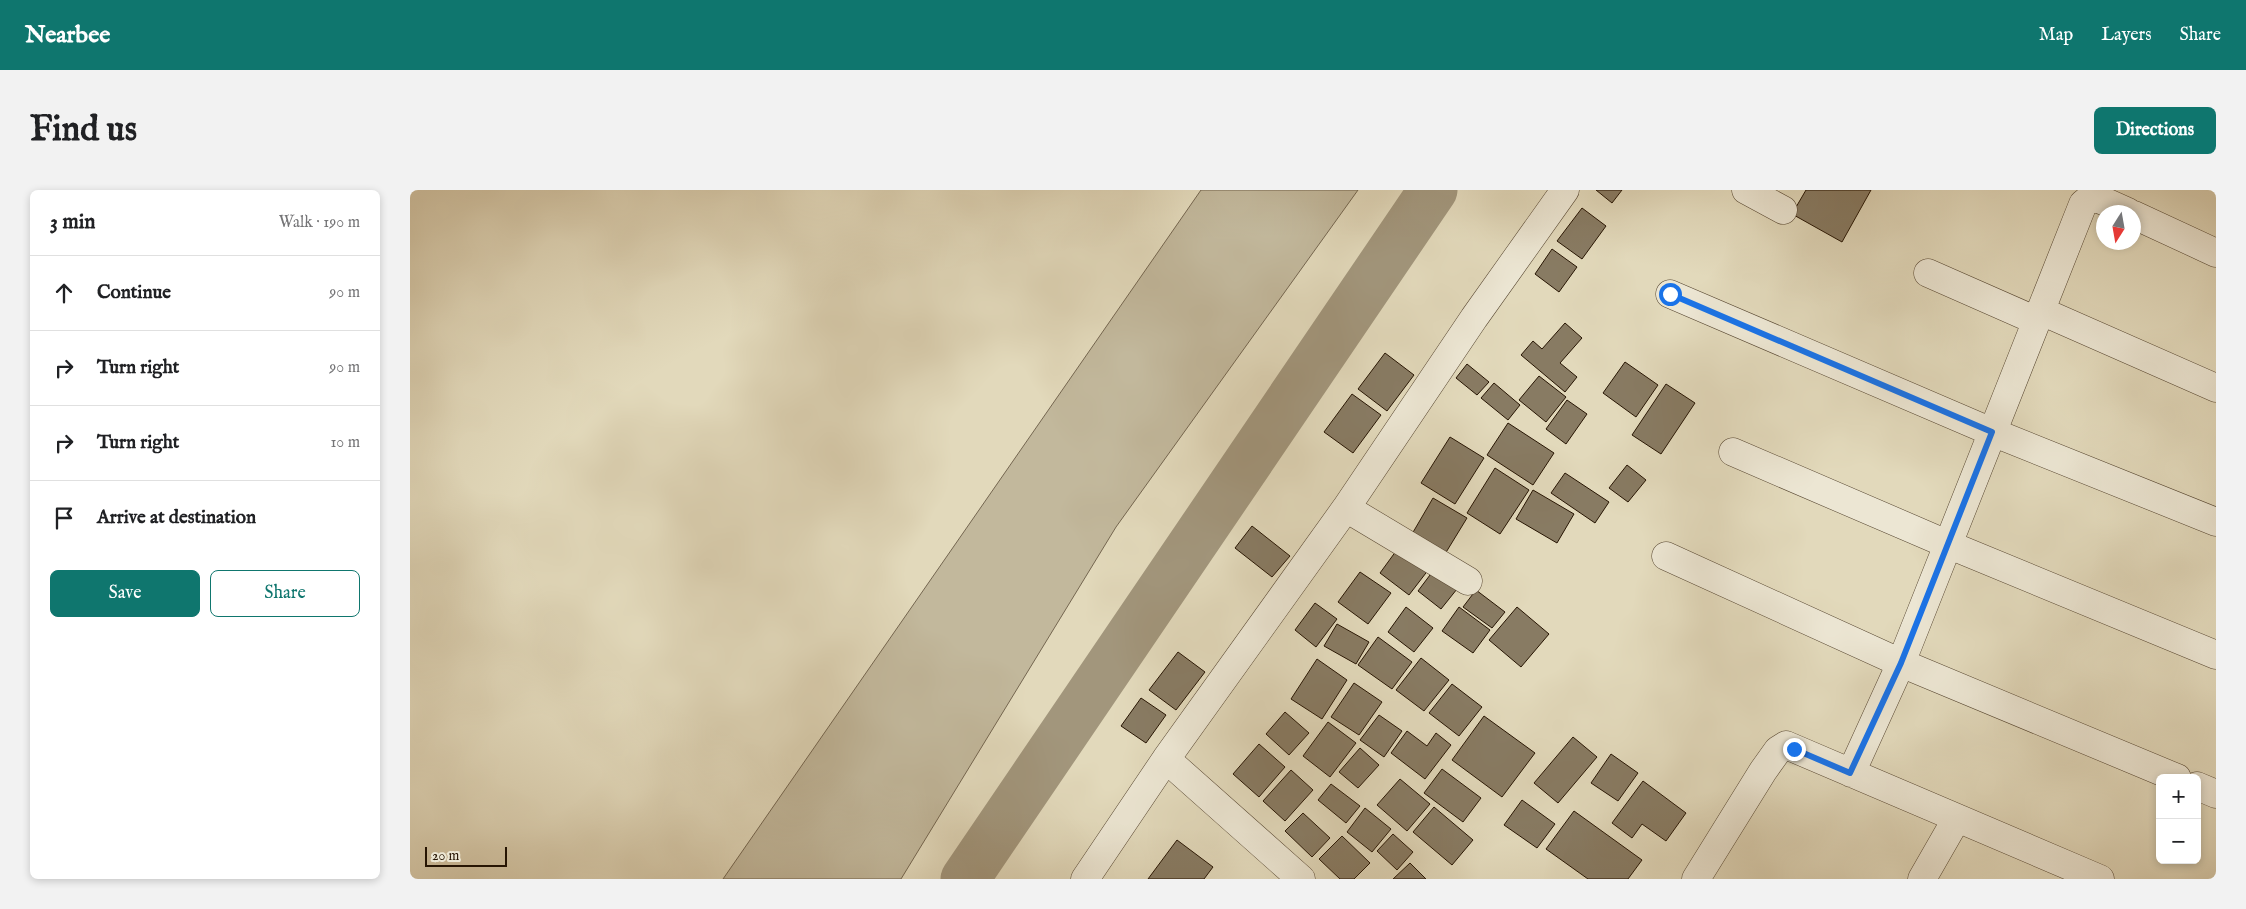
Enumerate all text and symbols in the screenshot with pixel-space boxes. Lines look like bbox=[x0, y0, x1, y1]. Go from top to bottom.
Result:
text: Nearbee bbox=[25, 20, 110, 51]
text: Map bbox=[2039, 24, 2073, 47]
text: Layers bbox=[2101, 24, 2152, 47]
text: Share bbox=[2180, 24, 2221, 47]
button: Directions bbox=[2094, 107, 2216, 154]
text: Find us bbox=[30, 108, 137, 153]
north arrow bbox=[2096, 205, 2141, 250]
text: 3 min bbox=[50, 209, 95, 236]
text: Walk · 190 m bbox=[279, 213, 360, 233]
icon: ahead bbox=[50, 279, 78, 307]
text: Continue bbox=[97, 281, 171, 305]
text: 90 m bbox=[329, 283, 360, 303]
route start bbox=[1659, 283, 1682, 306]
icon: right bbox=[50, 354, 78, 382]
text: Turn right bbox=[97, 356, 179, 380]
text: 90 m bbox=[329, 358, 360, 378]
icon: right bbox=[50, 429, 78, 457]
text: Turn right bbox=[97, 431, 179, 455]
text: 10 m bbox=[330, 433, 360, 453]
icon: arrive bbox=[50, 504, 78, 532]
text: Arrive at destination bbox=[97, 506, 256, 530]
button: Save bbox=[50, 570, 200, 617]
button: Share bbox=[210, 570, 360, 617]
route end bbox=[1783, 738, 1806, 761]
map controls bbox=[2156, 774, 2201, 864]
button: + bbox=[2156, 774, 2201, 819]
button: − bbox=[2156, 819, 2201, 864]
scale bar bbox=[425, 844, 508, 867]
text: 20 m bbox=[432, 847, 459, 865]

